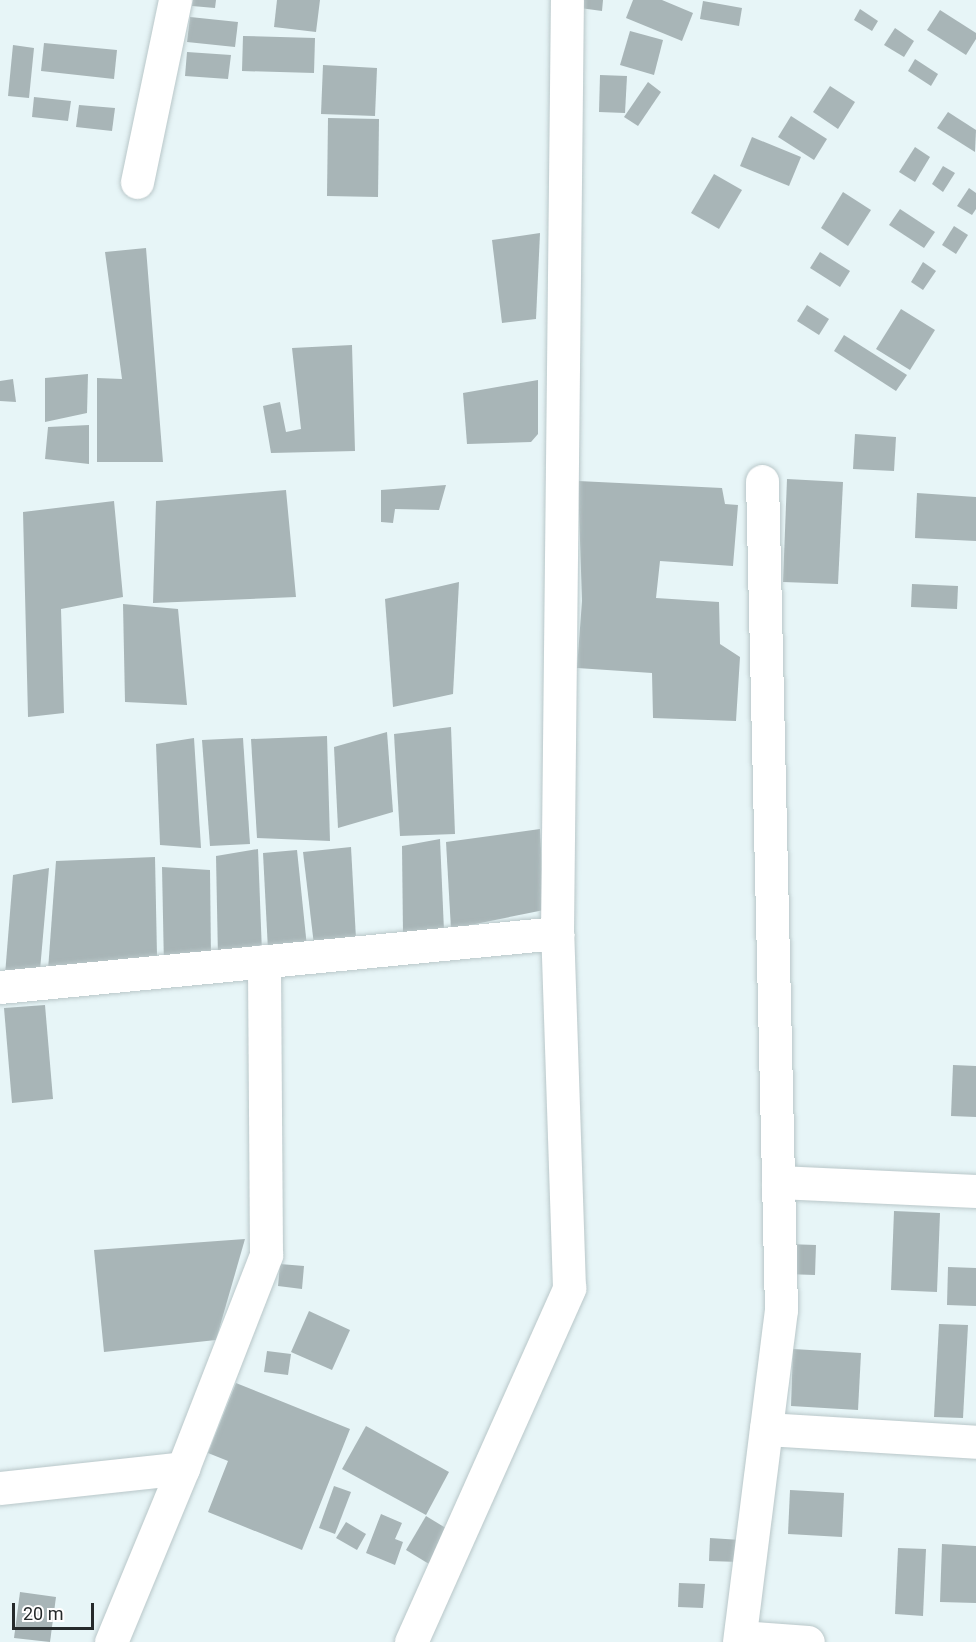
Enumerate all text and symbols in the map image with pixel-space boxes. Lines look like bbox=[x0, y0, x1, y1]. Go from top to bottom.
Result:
scale bar bbox=[15, 1591, 98, 1629]
text: 20 m bbox=[23, 1603, 63, 1624]

